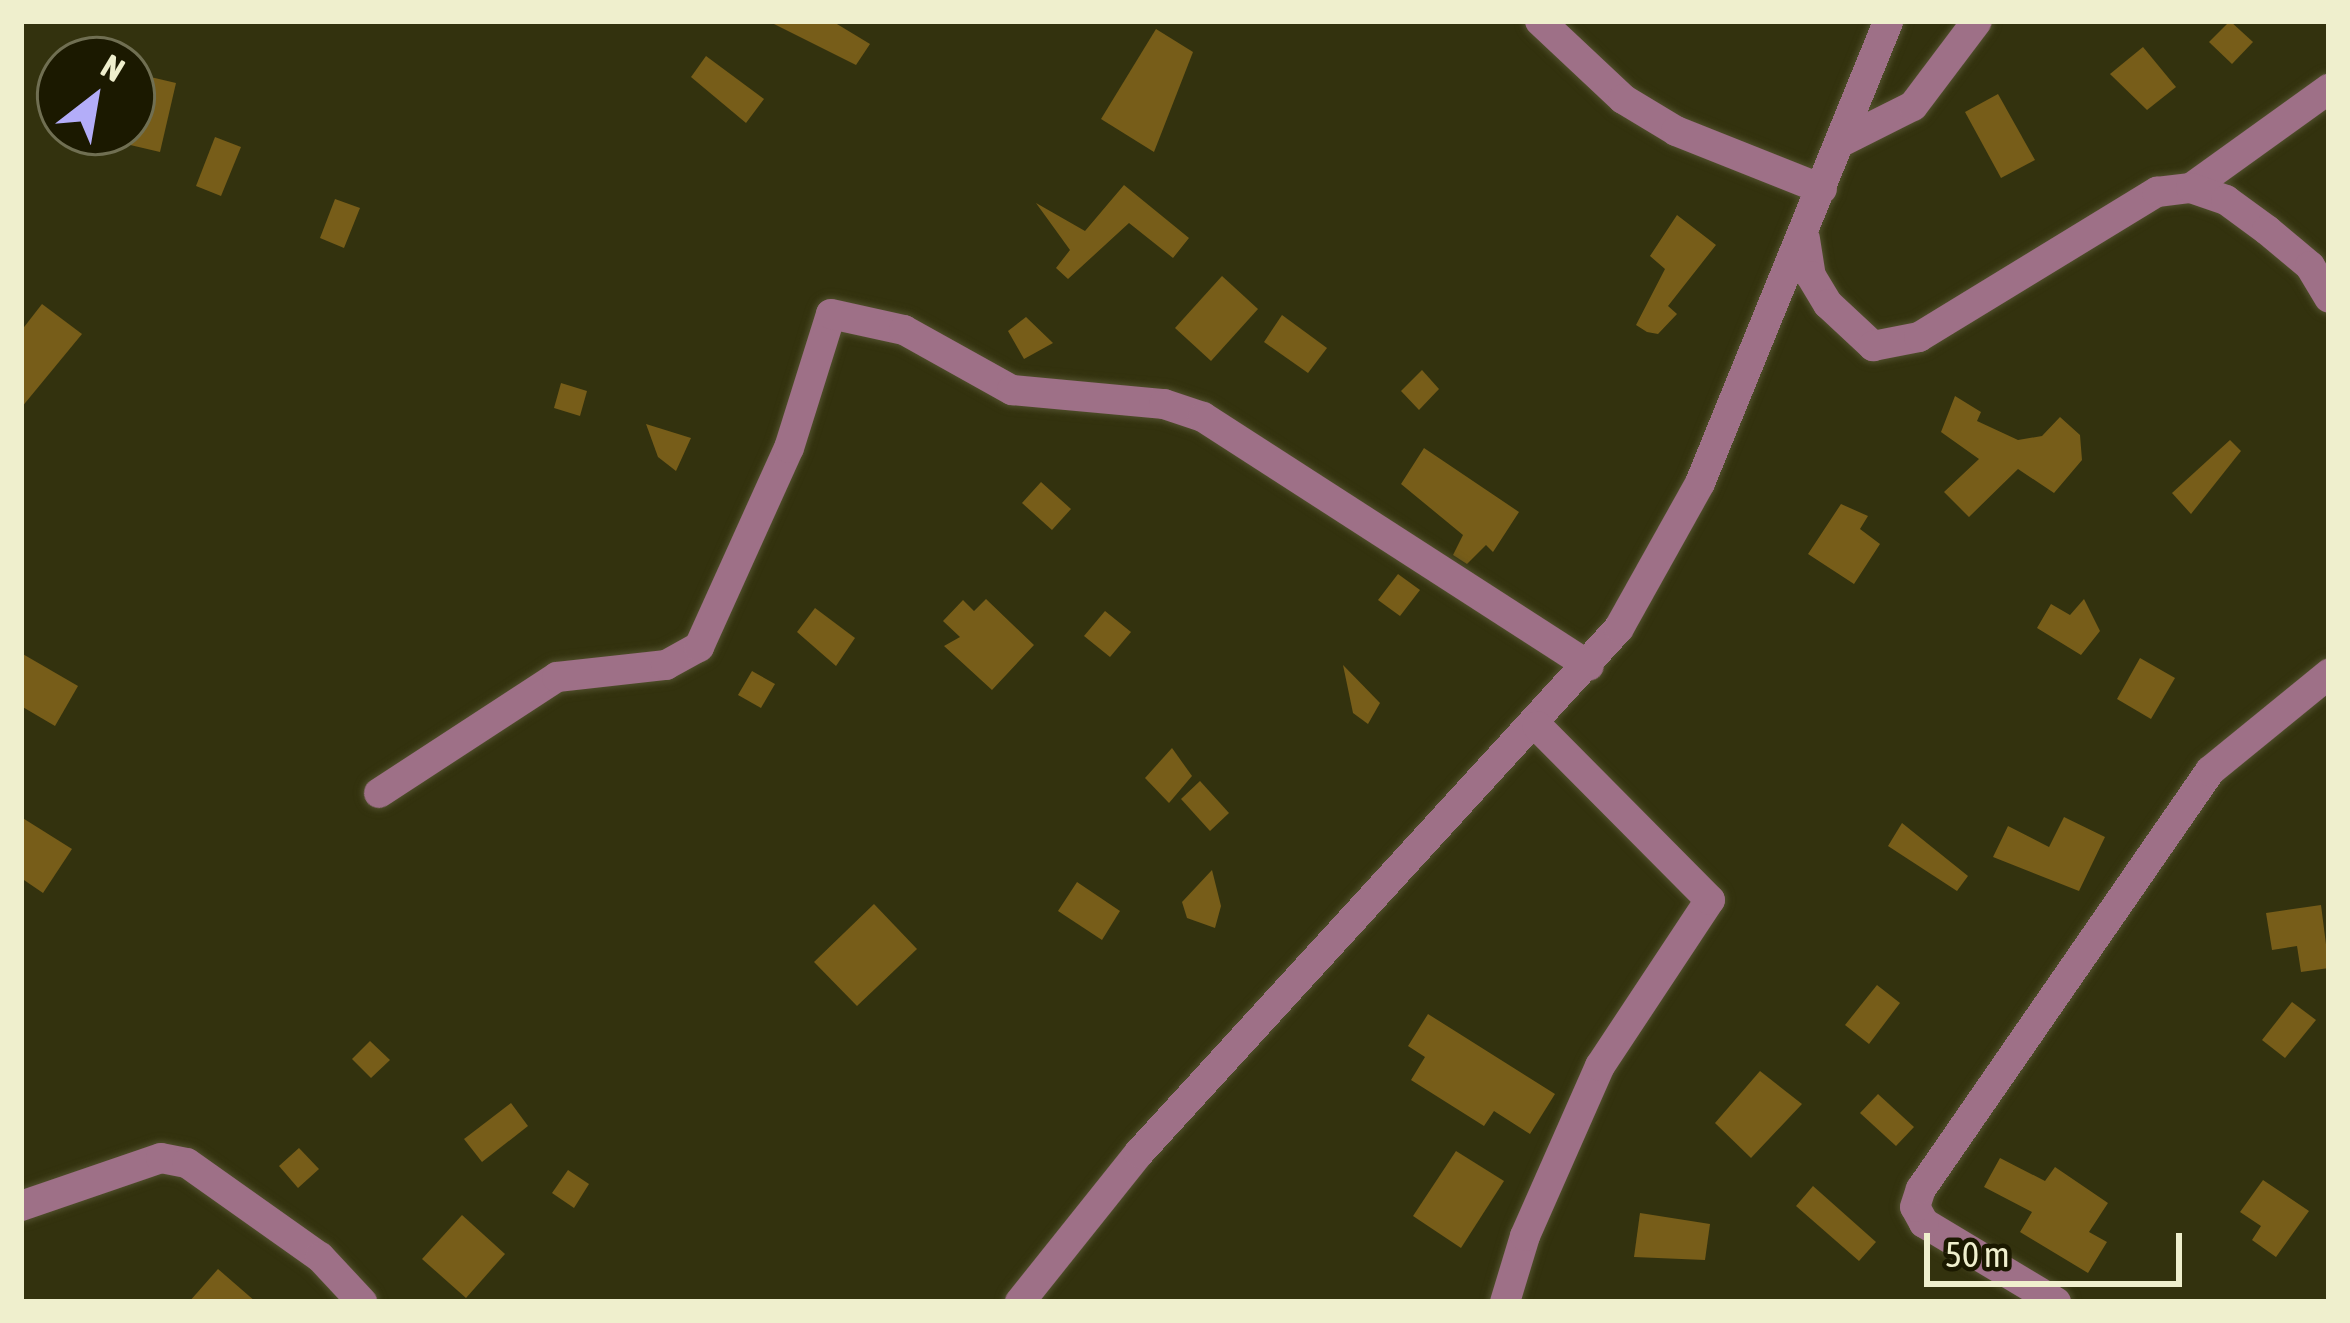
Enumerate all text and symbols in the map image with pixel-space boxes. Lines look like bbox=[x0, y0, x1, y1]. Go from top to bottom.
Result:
north arrow bbox=[36, 36, 156, 156]
text: N bbox=[95, 46, 131, 89]
scale bar bbox=[1930, 1209, 2188, 1283]
text: 50 m bbox=[1945, 1233, 2010, 1275]

